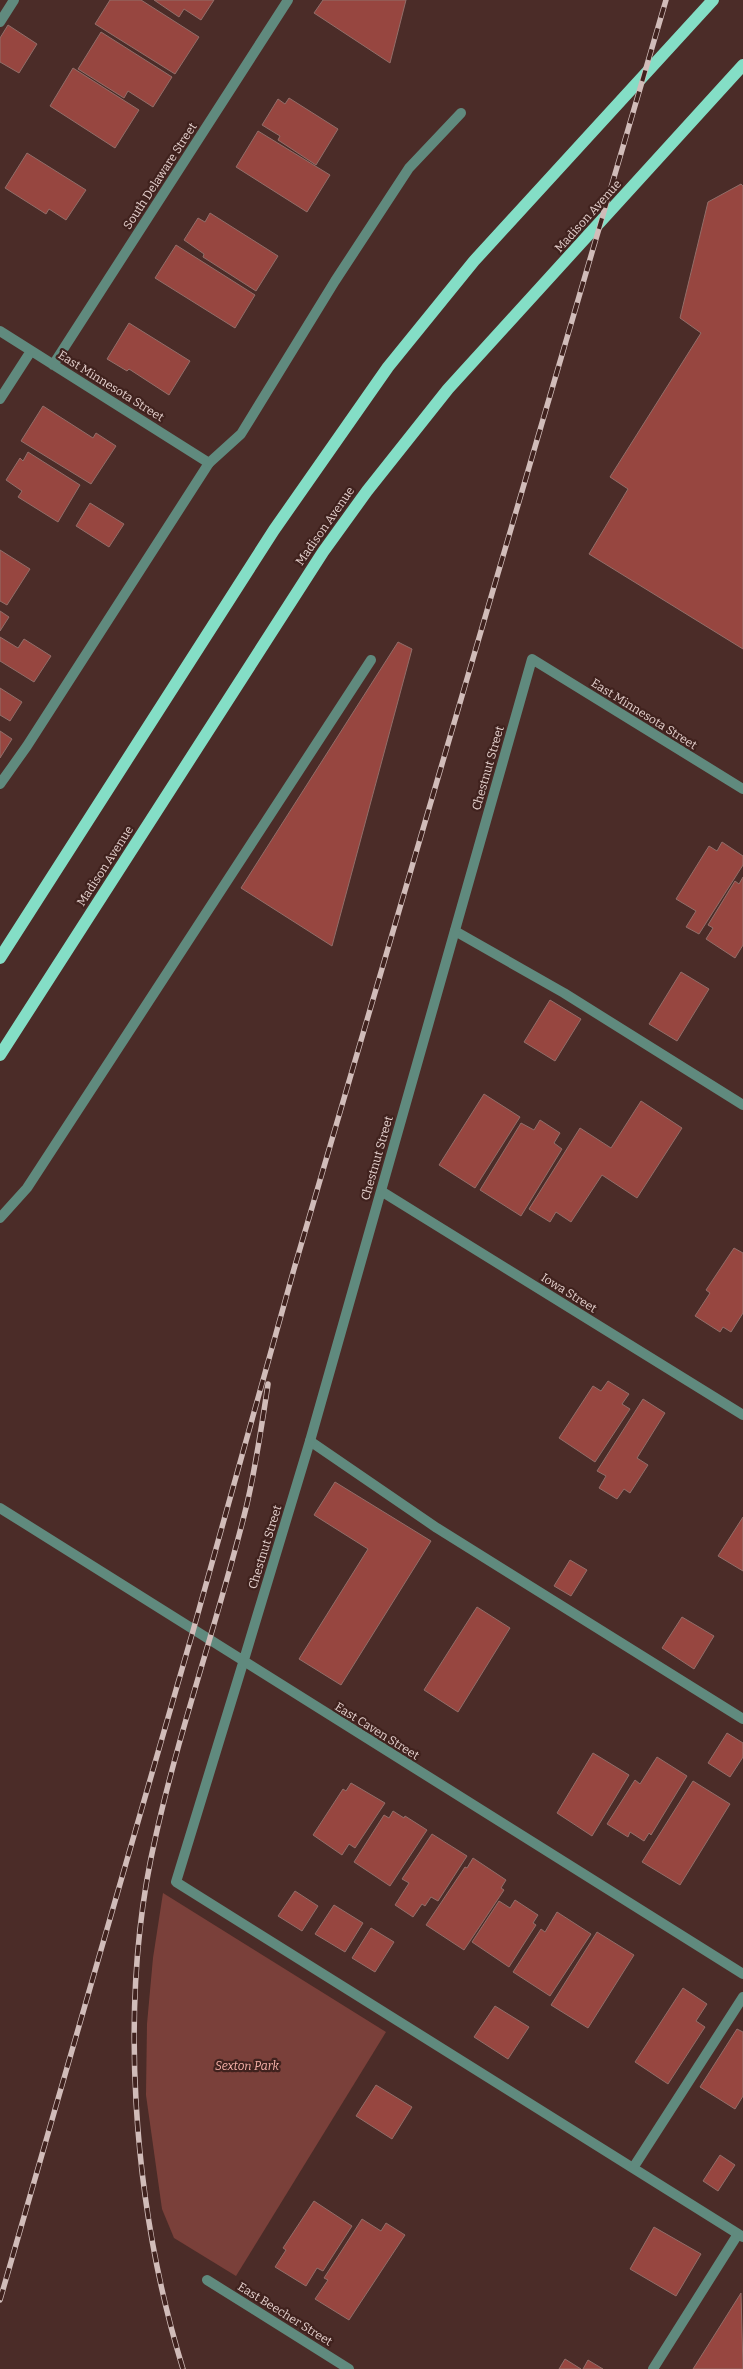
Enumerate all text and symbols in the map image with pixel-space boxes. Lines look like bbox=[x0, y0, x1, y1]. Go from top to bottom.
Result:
street label: South Delaware Street bbox=[120, 120, 200, 232]
street label: Madison Avenue bbox=[552, 177, 624, 255]
street label: East Minnesota Street bbox=[56, 348, 167, 425]
street label: Madison Avenue bbox=[293, 484, 357, 568]
street label: East Minnesota Street bbox=[589, 676, 700, 753]
street label: Chestnut Street bbox=[469, 724, 507, 812]
street label: Madison Avenue bbox=[74, 823, 136, 909]
street label: Chestnut Street bbox=[358, 1114, 396, 1202]
street label: Iowa Street bbox=[539, 1270, 600, 1316]
street label: Chestnut Street bbox=[246, 1503, 285, 1591]
street label: East Caven Street bbox=[332, 1699, 422, 1763]
park label: Sexton Park bbox=[215, 2059, 279, 2073]
street label: East Beecher Street bbox=[235, 2279, 335, 2349]

